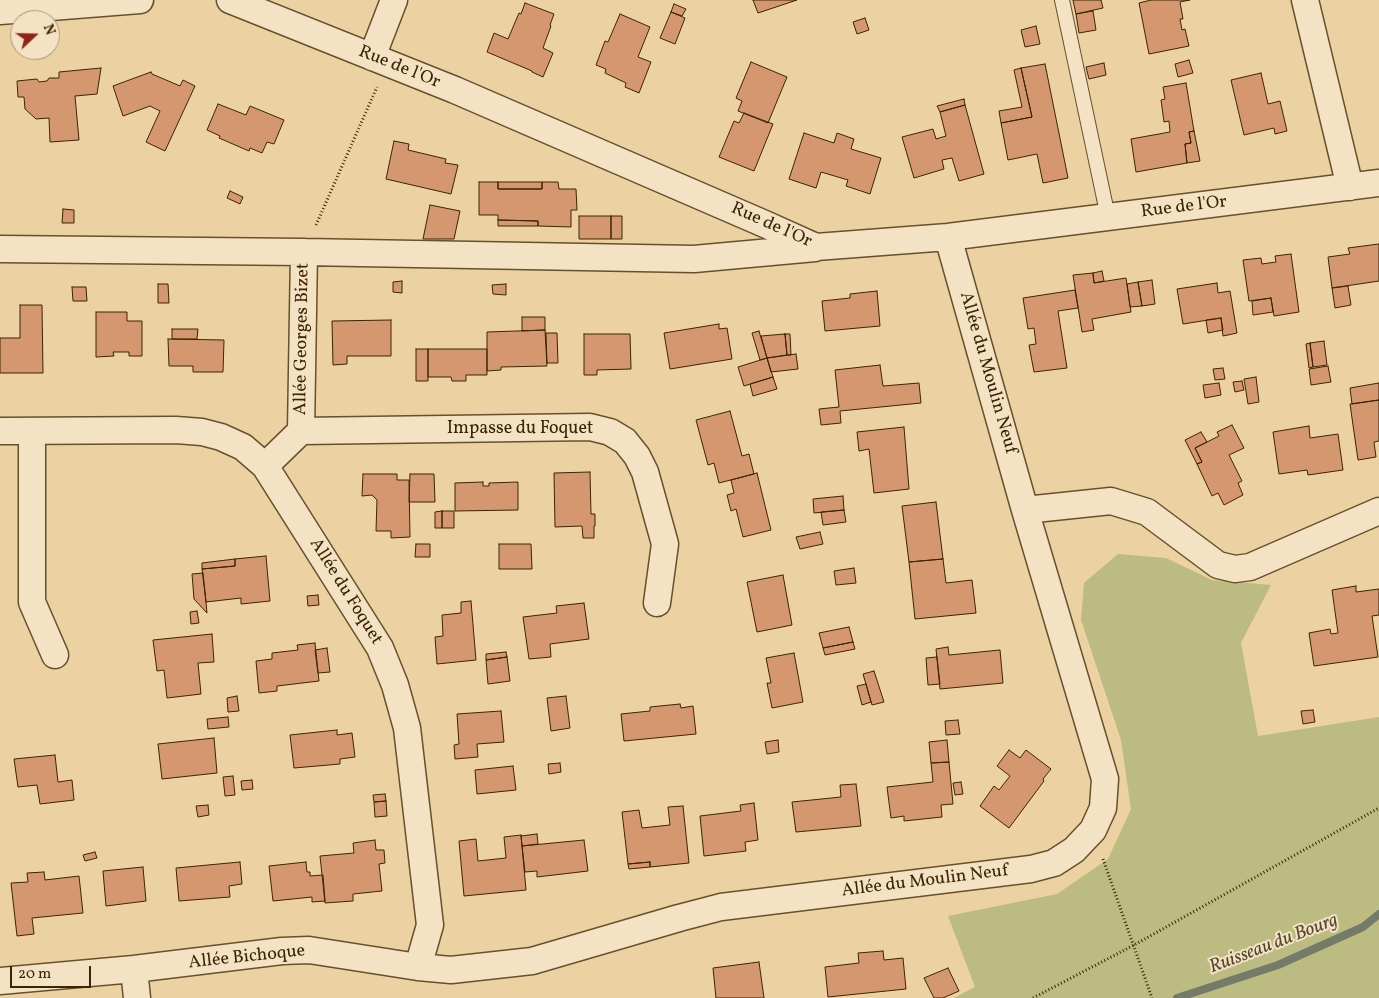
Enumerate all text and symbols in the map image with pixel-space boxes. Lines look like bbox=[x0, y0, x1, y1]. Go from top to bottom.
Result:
north arrow bbox=[10, 10, 60, 60]
text: N bbox=[38, 22, 59, 38]
street label: Rue de l'Or bbox=[355, 42, 443, 94]
street label: Rue de l'Or bbox=[1140, 192, 1228, 224]
street label: Rue de l'Or bbox=[727, 199, 815, 253]
street label: Allée Georges Bizet bbox=[291, 263, 315, 415]
street label: Allée du Moulin Neuf bbox=[954, 290, 1020, 456]
street label: Impasse du Foquet bbox=[447, 419, 593, 441]
street label: Allée du Foquet bbox=[304, 535, 386, 649]
street label: Allée du Moulin Neuf bbox=[841, 861, 1009, 903]
water label: Ruisseau du Bourg bbox=[1207, 910, 1341, 980]
street label: Allée Bichoque bbox=[188, 941, 306, 975]
scale bar bbox=[12, 956, 94, 988]
text: 20 m bbox=[18, 964, 51, 985]

